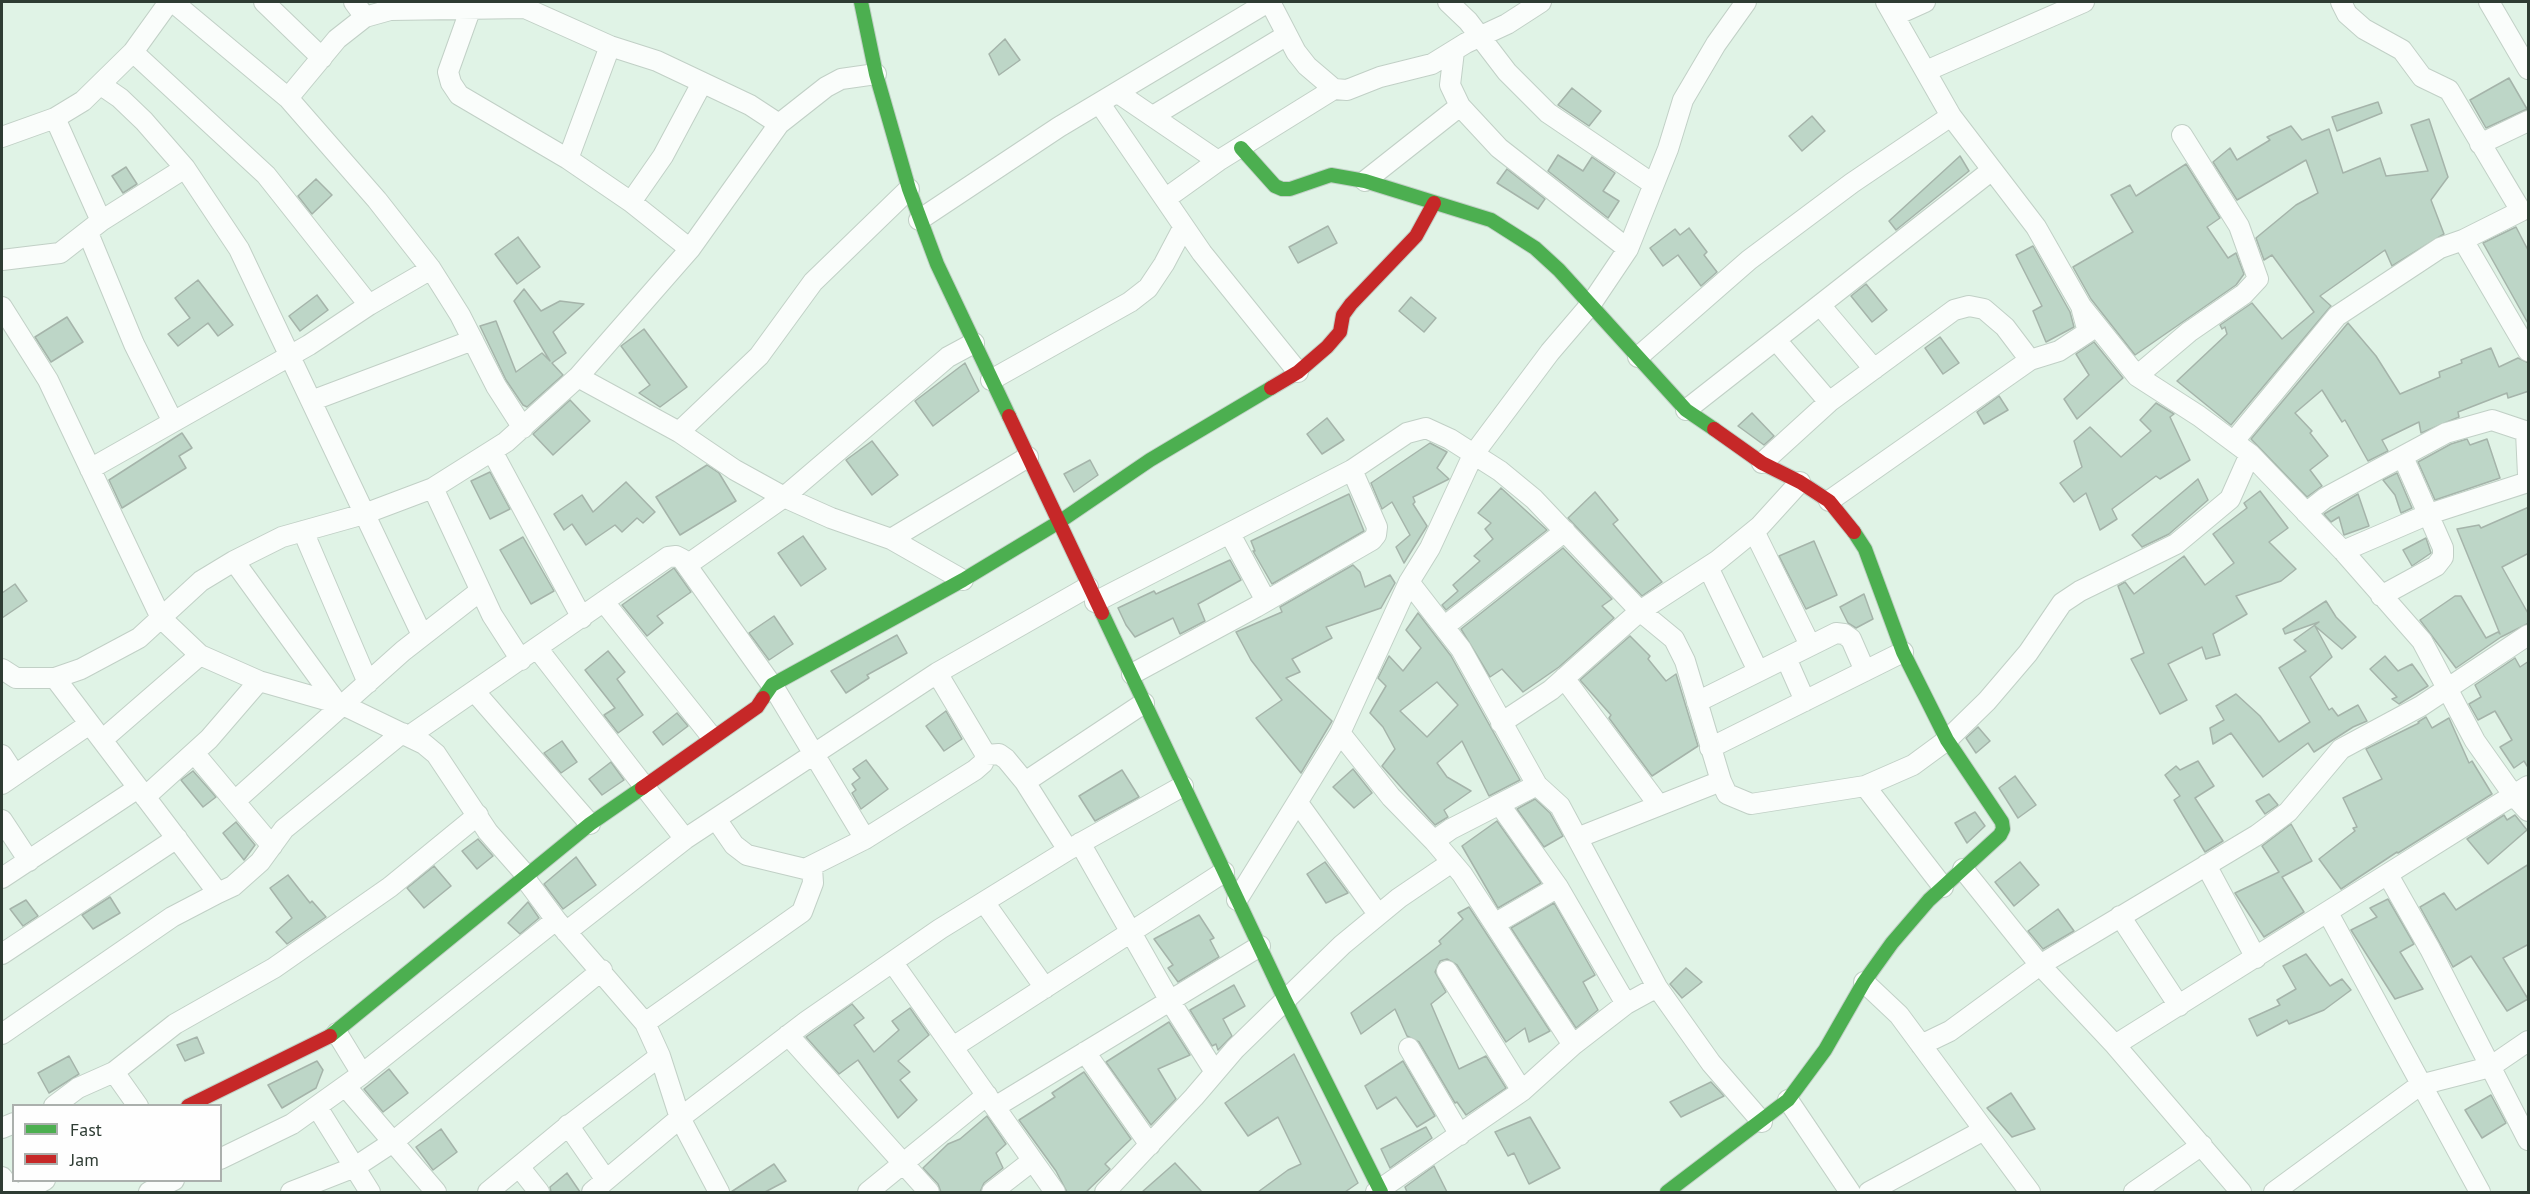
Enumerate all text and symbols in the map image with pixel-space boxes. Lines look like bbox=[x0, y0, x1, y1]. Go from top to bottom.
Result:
legend bbox=[12, 1104, 222, 1182]
text: Fast bbox=[70, 1118, 102, 1141]
text: Jam bbox=[70, 1148, 99, 1171]

